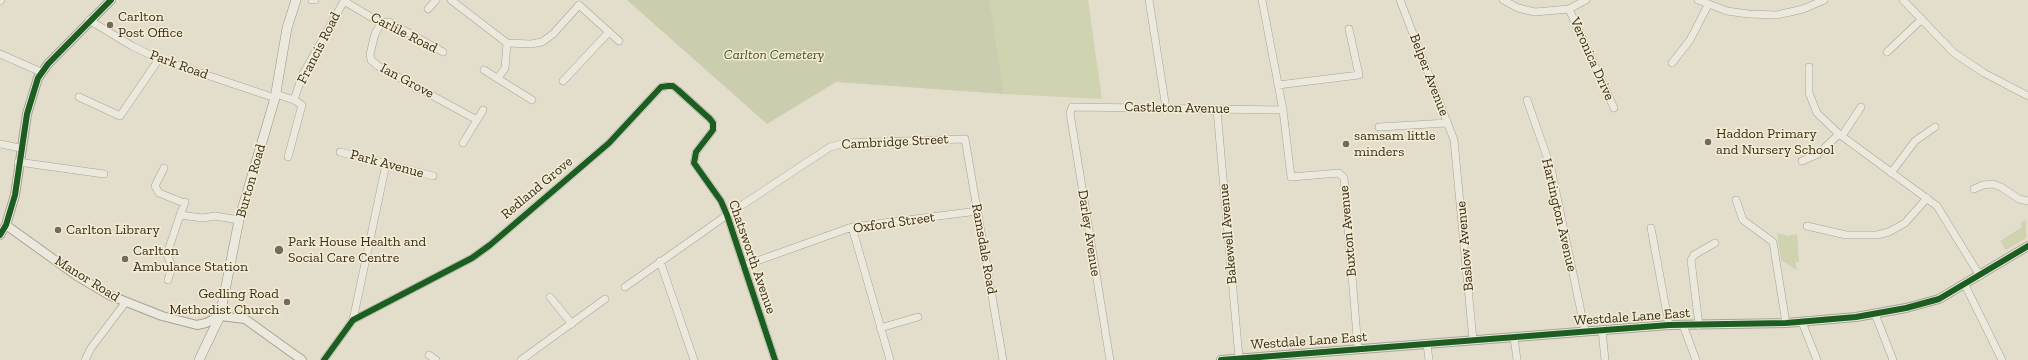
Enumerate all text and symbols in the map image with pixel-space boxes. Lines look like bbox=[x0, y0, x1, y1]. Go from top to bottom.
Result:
place label: Carlton Post Office bbox=[118, 9, 183, 42]
street label: Francis Road bbox=[294, 9, 344, 87]
street label: Carlile Road bbox=[368, 9, 440, 57]
street label: Veronica Drive bbox=[1566, 15, 1618, 103]
marker: Carlton Post Office bbox=[105, 20, 115, 30]
street label: Belper Avenue bbox=[1406, 32, 1452, 118]
street label: Park Road bbox=[147, 47, 211, 83]
park label: Carlton Cemetery bbox=[724, 47, 824, 63]
street label: Ian Grove bbox=[377, 60, 437, 102]
street label: Castleton Avenue bbox=[1124, 99, 1230, 117]
place label: Haddon Primary and Nursery School bbox=[1716, 126, 1834, 158]
place label: samsam little minders bbox=[1354, 128, 1435, 160]
street label: Cambridge Street bbox=[841, 131, 949, 153]
marker: Haddon Primary and Nursery School bbox=[1703, 137, 1713, 147]
marker: samsam little minders bbox=[1341, 139, 1351, 149]
street label: Burton Road bbox=[232, 142, 270, 220]
street label: Park Avenue bbox=[348, 146, 426, 182]
street label: Redland Grove bbox=[498, 153, 576, 223]
street label: Hartington Avenue bbox=[1538, 157, 1580, 273]
street label: Bakewell Avenue bbox=[1215, 183, 1241, 285]
street label: Buxton Avenue bbox=[1336, 185, 1360, 277]
street label: Darley Avenue bbox=[1074, 189, 1104, 277]
street label: Chatsworth Avenue bbox=[725, 198, 779, 316]
street label: Baslow Avenue bbox=[1453, 200, 1477, 292]
street label: Ramsdale Road bbox=[968, 202, 1000, 296]
street label: Oxford Street bbox=[852, 209, 936, 237]
place label: Carlton Library bbox=[66, 222, 160, 238]
marker: Carlton Library bbox=[53, 225, 63, 235]
place label: Park House Health and Social Care Centre bbox=[288, 234, 426, 266]
place label: Carlton Ambulance Station bbox=[133, 243, 248, 276]
marker: Park House Health and Social Care Centre bbox=[273, 244, 285, 256]
street label: Manor Road bbox=[51, 252, 123, 306]
marker: Carlton Ambulance Station bbox=[120, 254, 130, 264]
place label: Gedling Road Methodist Church bbox=[169, 286, 279, 318]
marker: Gedling Road Methodist Church bbox=[282, 297, 292, 307]
street label: Westdale Lane East bbox=[1573, 305, 1691, 329]
street label: Westdale Lane East bbox=[1250, 329, 1368, 353]

